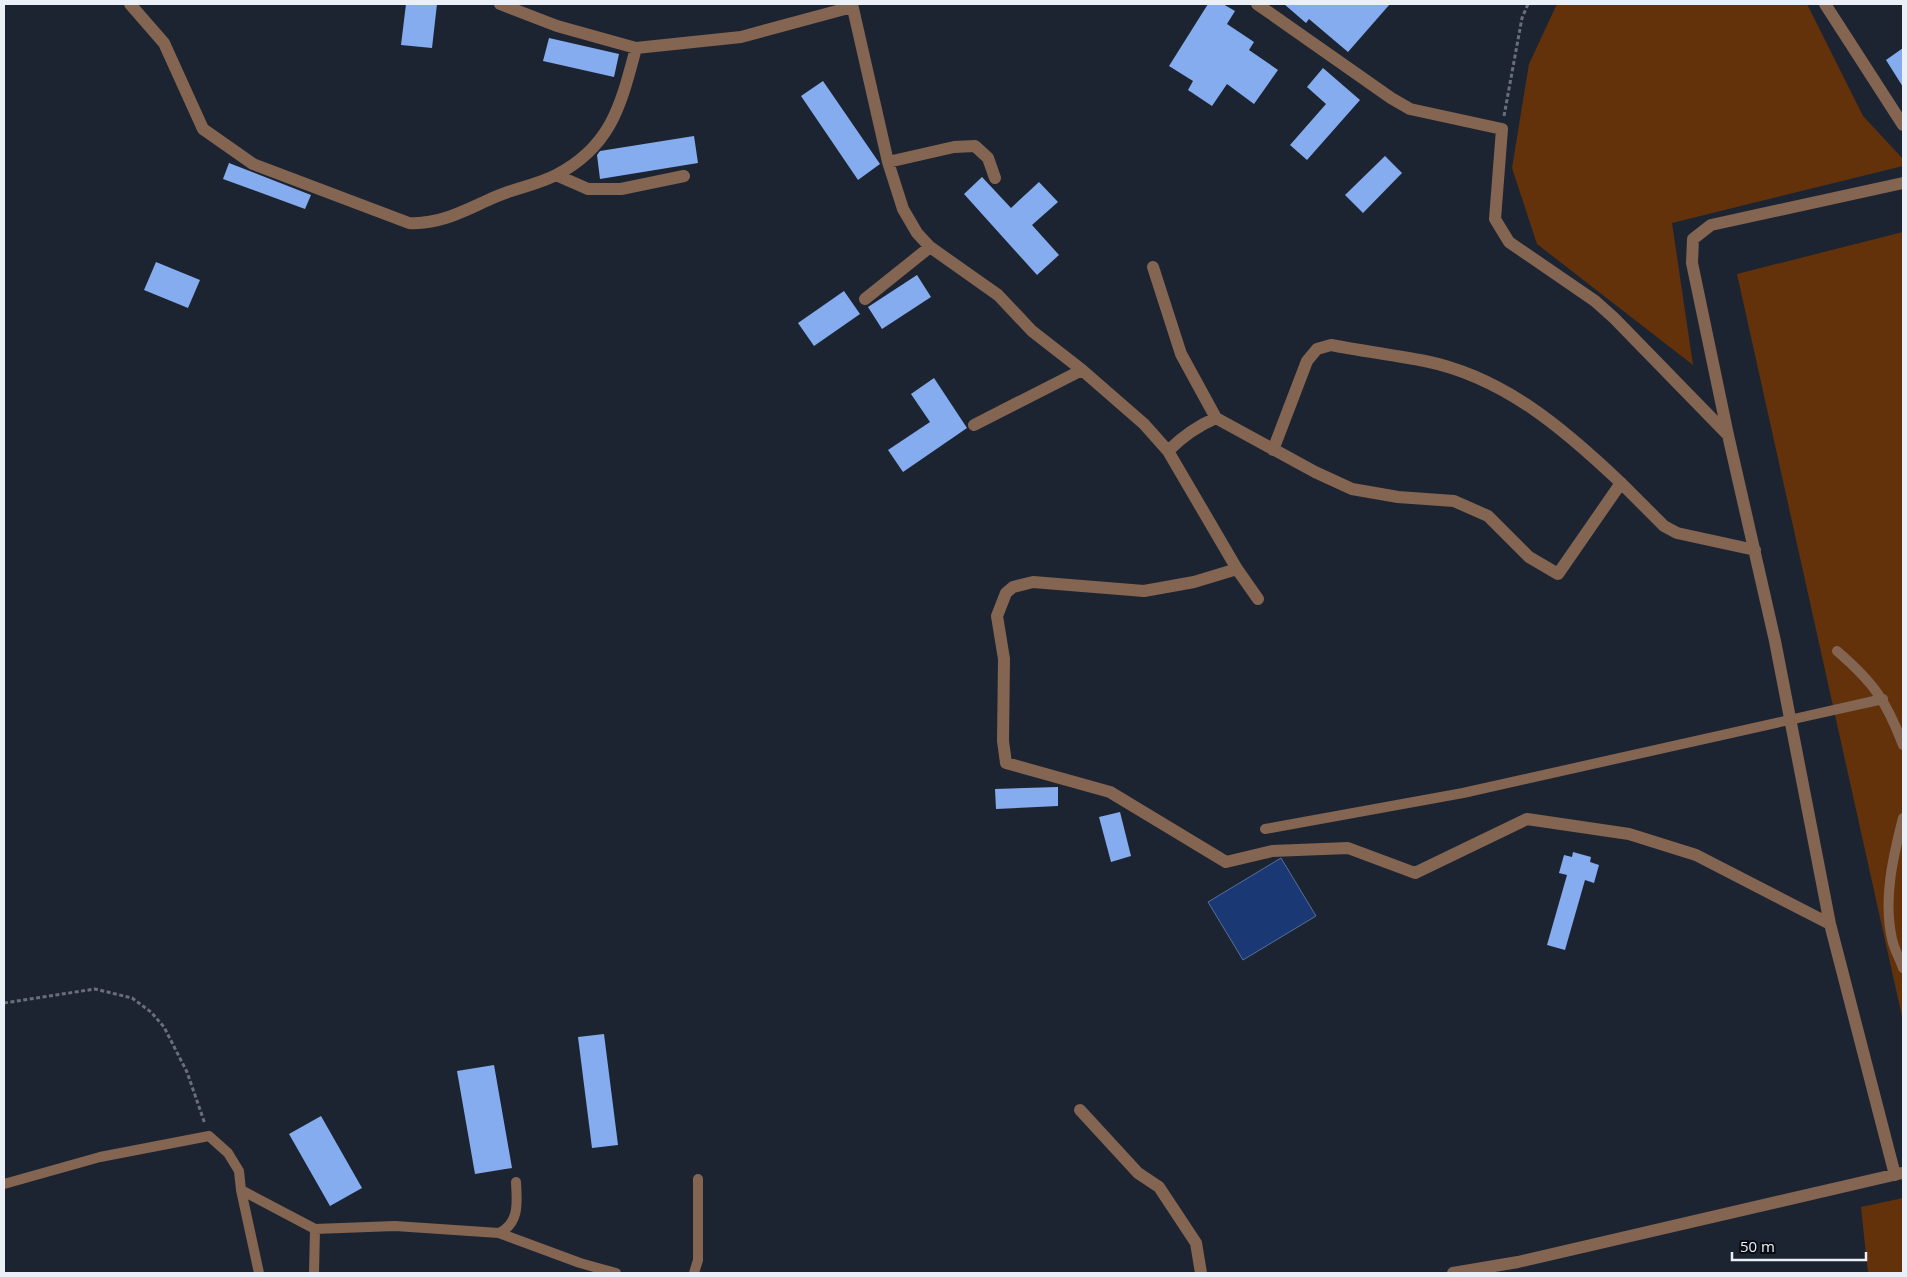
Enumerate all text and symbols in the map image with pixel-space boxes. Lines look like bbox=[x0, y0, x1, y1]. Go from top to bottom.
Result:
scale bar bbox=[1732, 1230, 1866, 1262]
text: 50 m bbox=[1740, 1236, 1775, 1256]

